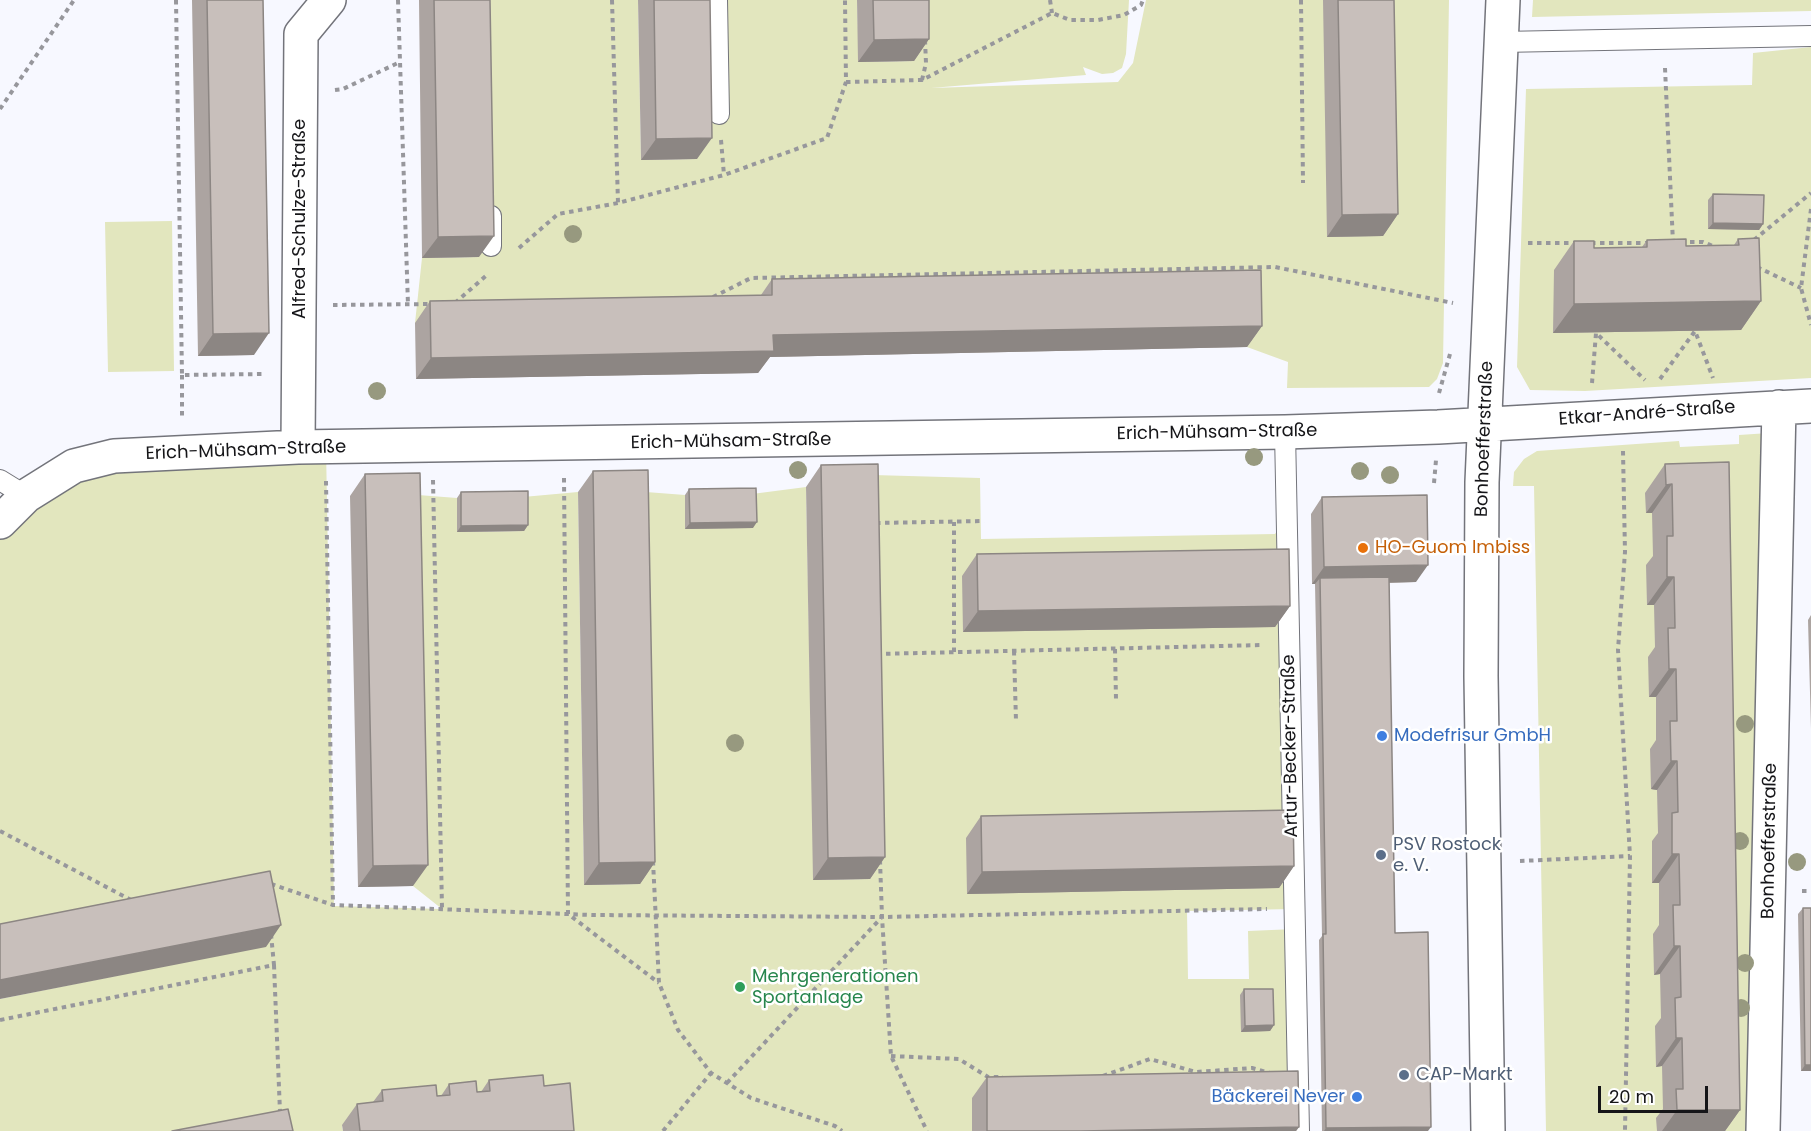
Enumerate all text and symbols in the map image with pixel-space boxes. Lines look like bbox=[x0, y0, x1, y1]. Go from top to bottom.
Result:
street label: Alfred-Schulze-Straße bbox=[289, 119, 311, 319]
street label: Bonhoefferstraße bbox=[1471, 361, 1499, 517]
street label: Etkar-André-Straße bbox=[1558, 397, 1736, 431]
street label: Erich-Mühsam-Straße bbox=[1116, 420, 1318, 446]
street label: Erich-Mühsam-Straße bbox=[630, 429, 832, 455]
street label: Erich-Mühsam-Straße bbox=[145, 437, 347, 465]
place label: HO-Guom Imbiss bbox=[1375, 537, 1530, 559]
marker: HO-Guom Imbiss bbox=[1356, 541, 1370, 555]
street label: Artur-Becker-Straße bbox=[1279, 654, 1303, 838]
place label: Modefrisur GmbH bbox=[1394, 725, 1551, 747]
marker: Modefrisur GmbH bbox=[1375, 729, 1389, 743]
street label: Bonhoefferstraße bbox=[1758, 763, 1782, 919]
place label: PSV Rostock e. V. bbox=[1393, 834, 1501, 876]
marker: PSV Rostock e. V. bbox=[1374, 848, 1388, 862]
place label: Mehrgenerationen Sportanlage bbox=[752, 966, 918, 1008]
marker: Mehrgenerationen Sportanlage bbox=[733, 980, 747, 994]
place label: CAP-Markt bbox=[1416, 1064, 1513, 1086]
marker: CAP-Markt bbox=[1397, 1068, 1411, 1082]
scale bar bbox=[1601, 1074, 1710, 1112]
text: 20 m bbox=[1609, 1084, 1654, 1109]
place label: Bäckerei Never bbox=[1212, 1086, 1345, 1108]
marker: Bäckerei Never bbox=[1350, 1090, 1364, 1104]

